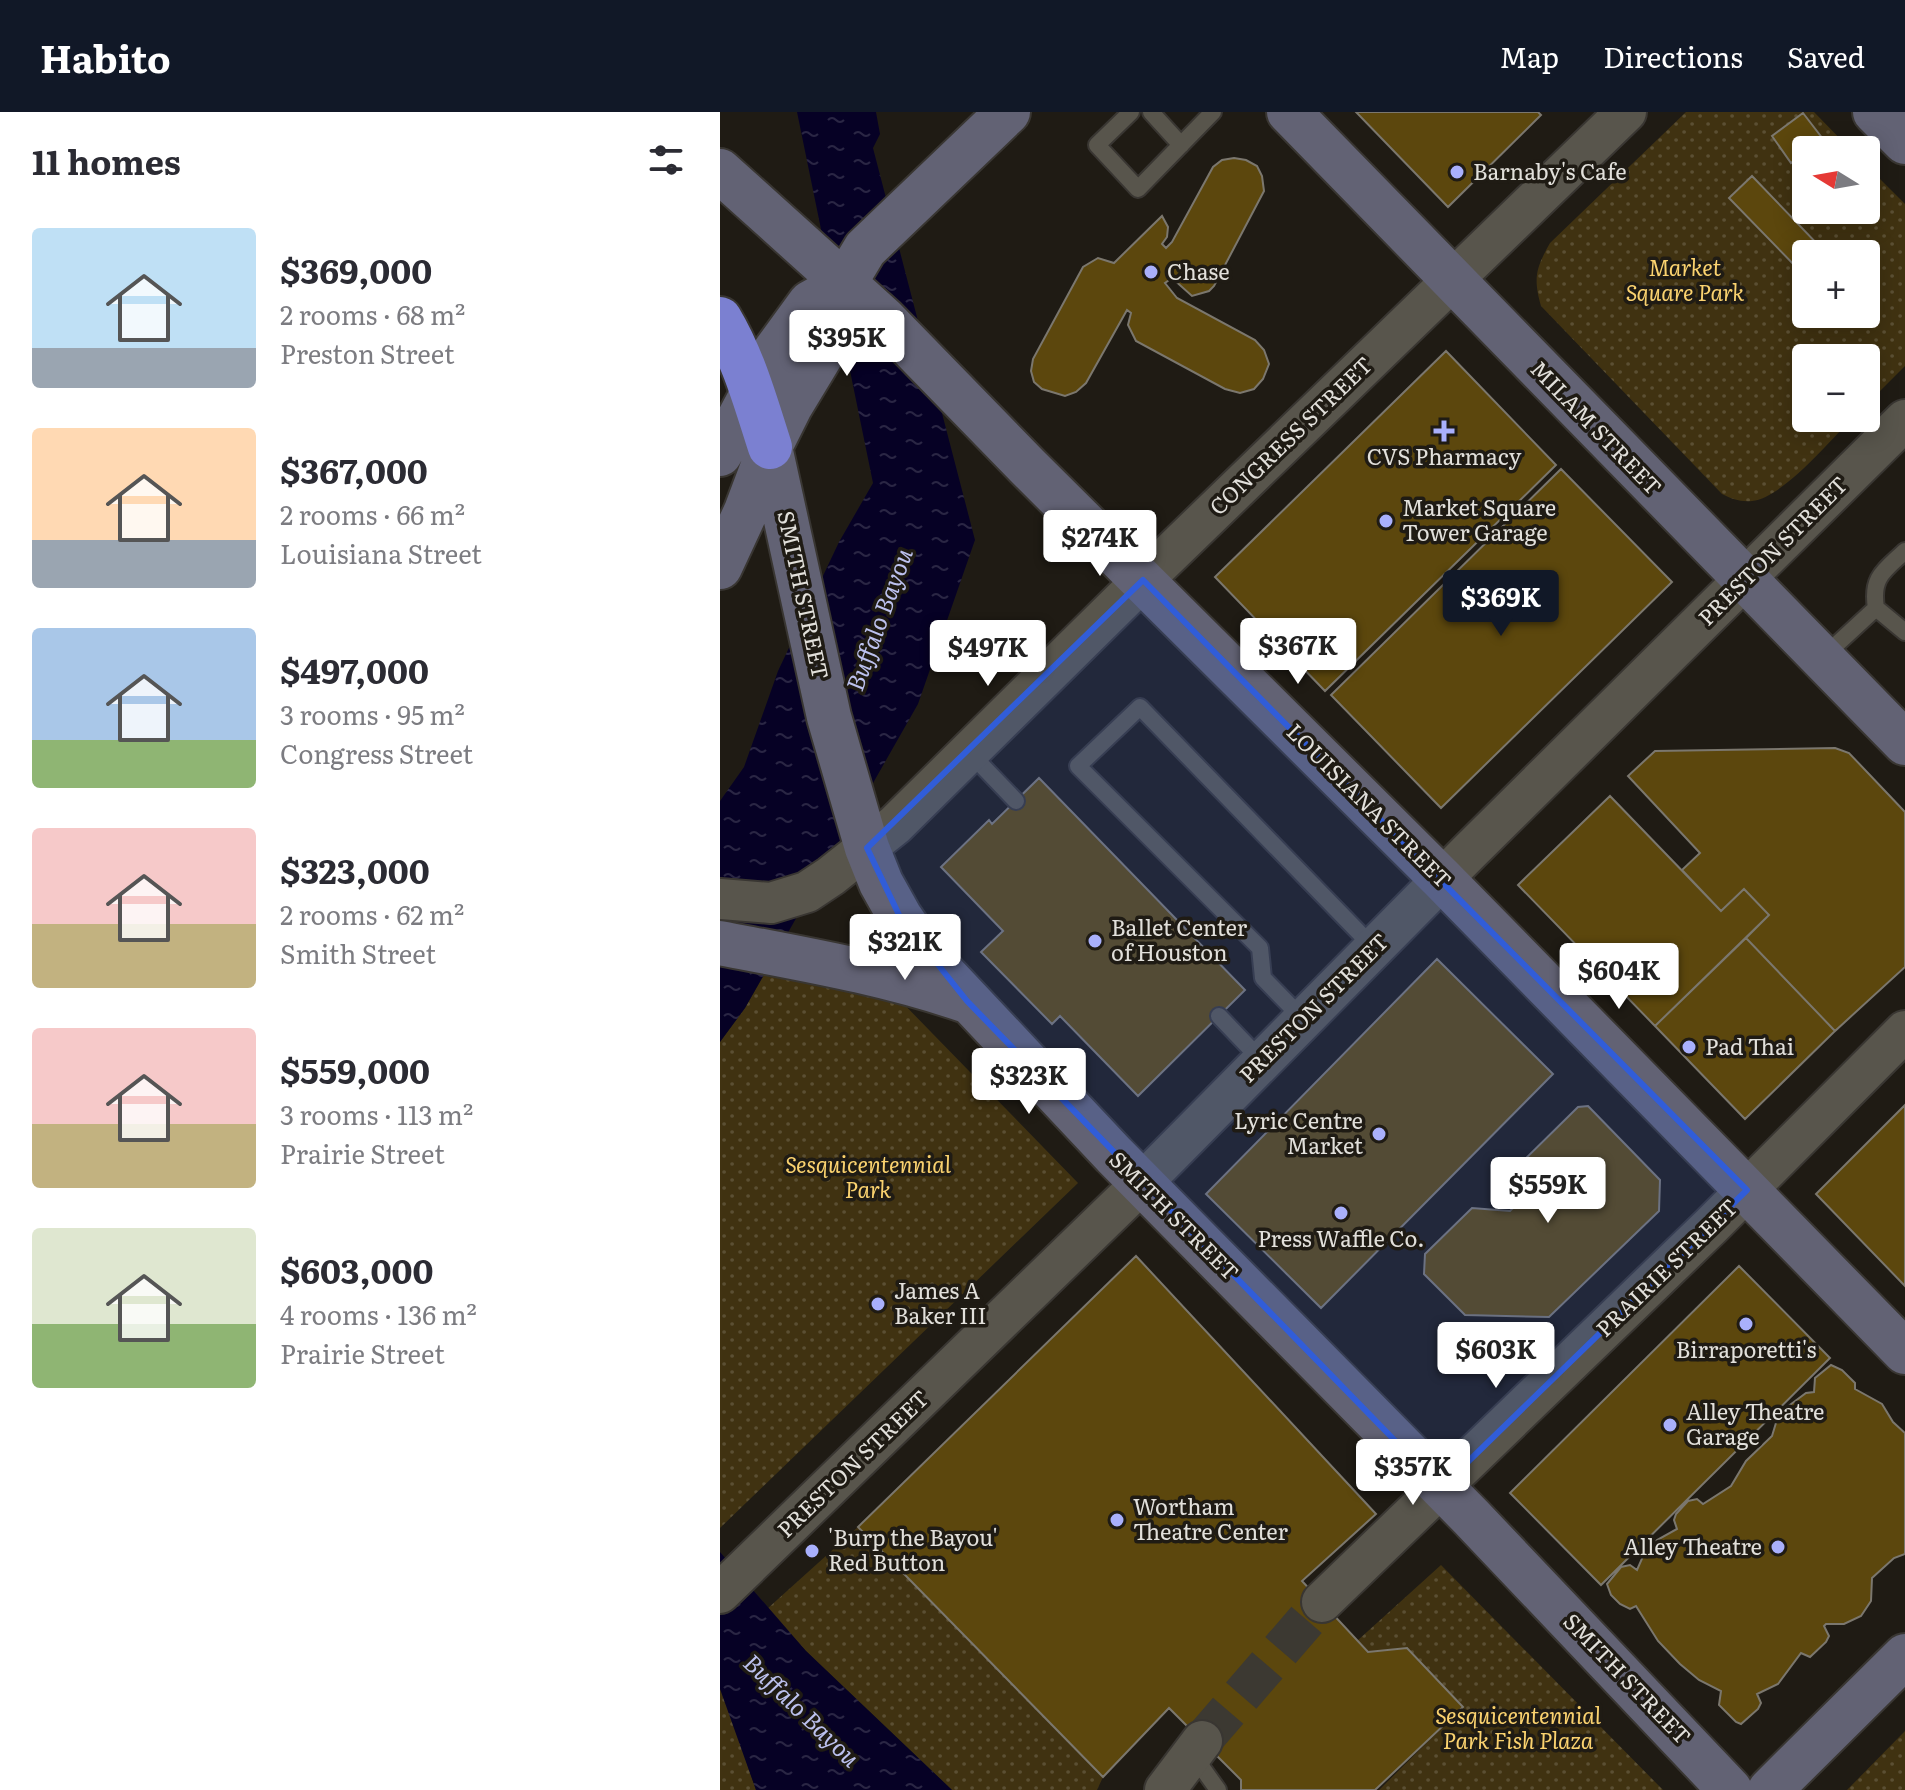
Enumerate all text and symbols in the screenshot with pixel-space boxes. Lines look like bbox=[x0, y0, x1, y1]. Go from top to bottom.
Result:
text: Habito bbox=[40, 28, 171, 85]
text: Map bbox=[1500, 35, 1559, 77]
text: Directions bbox=[1603, 35, 1743, 77]
text: Saved bbox=[1787, 35, 1865, 77]
text: 11 homes bbox=[32, 135, 181, 185]
north arrow bbox=[1792, 136, 1880, 224]
map controls bbox=[1792, 136, 1880, 432]
icon: filters bbox=[644, 138, 688, 182]
place label: Barnaby's Cafe bbox=[1473, 154, 1627, 187]
marker: Barnaby's Cafe bbox=[1448, 163, 1466, 181]
button: + bbox=[1792, 240, 1880, 328]
text: $369,000 bbox=[280, 244, 432, 294]
park label: Market Square Park bbox=[1626, 250, 1744, 308]
place label: Chase bbox=[1167, 254, 1230, 287]
icon: home bbox=[96, 260, 192, 356]
marker: Chase bbox=[1142, 263, 1160, 281]
text: 2 rooms · 68 m² bbox=[280, 294, 465, 333]
pin: $395K bbox=[791, 310, 903, 378]
text: $395K bbox=[807, 316, 887, 355]
text: Preston Street bbox=[280, 333, 454, 372]
button: − bbox=[1792, 344, 1880, 432]
street label: CONGRESS STREET bbox=[1201, 348, 1379, 522]
street label: MILAM STREET bbox=[1524, 352, 1670, 502]
marker: CVS Pharmacy bbox=[1435, 422, 1453, 440]
place label: CVS Pharmacy bbox=[1367, 439, 1522, 472]
text: $367,000 bbox=[280, 444, 428, 494]
icon: home bbox=[96, 460, 192, 556]
street label: PRESTON STREET bbox=[1690, 468, 1854, 632]
place label: Market Square Tower Garage bbox=[1402, 490, 1556, 548]
text: 2 rooms · 66 m² bbox=[280, 494, 465, 533]
street label: SMITH STREET bbox=[770, 507, 838, 682]
pin: $274K bbox=[1044, 510, 1156, 578]
marker: Market Square Tower Garage bbox=[1377, 512, 1395, 530]
text: $274K bbox=[1061, 516, 1139, 555]
text: Louisiana Street bbox=[280, 533, 482, 572]
water label: Buffalo Bayou bbox=[836, 542, 920, 695]
pin: $369K bbox=[1445, 570, 1557, 638]
text: $369K bbox=[1461, 576, 1541, 615]
pin: $367K bbox=[1242, 618, 1354, 686]
pin: $497K bbox=[932, 620, 1044, 688]
text: $367K bbox=[1258, 624, 1338, 663]
text: $497K bbox=[948, 626, 1028, 665]
text: $497,000 bbox=[280, 644, 429, 694]
icon: home bbox=[96, 660, 192, 756]
text: 3 rooms · 95 m² bbox=[280, 694, 465, 733]
street label: LOUISIANA STREET bbox=[1280, 715, 1460, 895]
text: Congress Street bbox=[280, 733, 473, 772]
text: $323,000 bbox=[280, 844, 430, 894]
icon: home bbox=[96, 860, 192, 956]
text: 2 rooms · 62 m² bbox=[280, 894, 464, 933]
place label: Ballet Center of Houston bbox=[1111, 910, 1248, 968]
pin: $321K bbox=[849, 914, 961, 982]
text: $321K bbox=[868, 920, 942, 959]
street label: PRESTON STREET bbox=[1231, 925, 1395, 1089]
marker: Ballet Center of Houston bbox=[1086, 932, 1104, 950]
text: Smith Street bbox=[280, 933, 436, 972]
pin: $604K bbox=[1563, 943, 1675, 1011]
text: $604K bbox=[1578, 949, 1660, 988]
place label: Pad Thai bbox=[1705, 1029, 1794, 1062]
marker: Pad Thai bbox=[1680, 1038, 1698, 1056]
text: $559,000 bbox=[280, 1044, 430, 1094]
pin: $323K bbox=[973, 1048, 1085, 1116]
text: $323K bbox=[990, 1054, 1068, 1093]
icon: home bbox=[96, 1060, 192, 1156]
text: 3 rooms · 113 m² bbox=[280, 1094, 473, 1133]
place label: Lyric Centre Market bbox=[1234, 1103, 1363, 1161]
marker: Lyric Centre Market bbox=[1370, 1125, 1388, 1143]
text: Prairie Street bbox=[280, 1133, 445, 1172]
street label: SMITH STREET bbox=[1103, 1143, 1247, 1287]
park label: Sesquicentennial Park bbox=[785, 1147, 952, 1205]
pin: $559K bbox=[1492, 1157, 1604, 1225]
text: $559K bbox=[1509, 1163, 1587, 1202]
street label: PRAIRIE STREET bbox=[1588, 1190, 1744, 1343]
marker: Press Waffle Co. bbox=[1332, 1204, 1350, 1222]
place label: Press Waffle Co. bbox=[1257, 1221, 1425, 1254]
text: $603,000 bbox=[280, 1244, 433, 1294]
icon: home bbox=[96, 1260, 192, 1356]
place label: James A Baker III bbox=[894, 1273, 987, 1331]
text: 4 rooms · 136 m² bbox=[280, 1294, 477, 1333]
marker: James A Baker III bbox=[869, 1295, 887, 1313]
marker: Birraporetti's bbox=[1737, 1315, 1755, 1333]
pin: $603K bbox=[1440, 1322, 1552, 1390]
text: $603K bbox=[1455, 1328, 1537, 1367]
place label: Birraporetti's bbox=[1676, 1332, 1816, 1365]
text: Prairie Street bbox=[280, 1333, 445, 1372]
street label: PRESTON STREET bbox=[769, 1382, 935, 1544]
place label: Alley Theatre Garage bbox=[1686, 1394, 1825, 1452]
marker: Alley Theatre Garage bbox=[1661, 1416, 1679, 1434]
pin: $357K bbox=[1357, 1439, 1469, 1507]
text: $357K bbox=[1374, 1445, 1452, 1484]
place label: Wortham Theatre Center bbox=[1133, 1489, 1289, 1547]
marker: Wortham Theatre Center bbox=[1108, 1511, 1126, 1529]
place label: 'Burp the Bayou' Red Button bbox=[828, 1520, 998, 1578]
place label: Alley Theatre bbox=[1623, 1529, 1762, 1562]
marker: Alley Theatre bbox=[1769, 1538, 1787, 1556]
marker: 'Burp the Bayou' Red Button bbox=[803, 1542, 821, 1560]
street label: SMITH STREET bbox=[1557, 1605, 1700, 1751]
water label: Buffalo Bayou bbox=[737, 1645, 869, 1774]
park label: Sesquicentennial Park Fish Plaza bbox=[1435, 1698, 1602, 1756]

